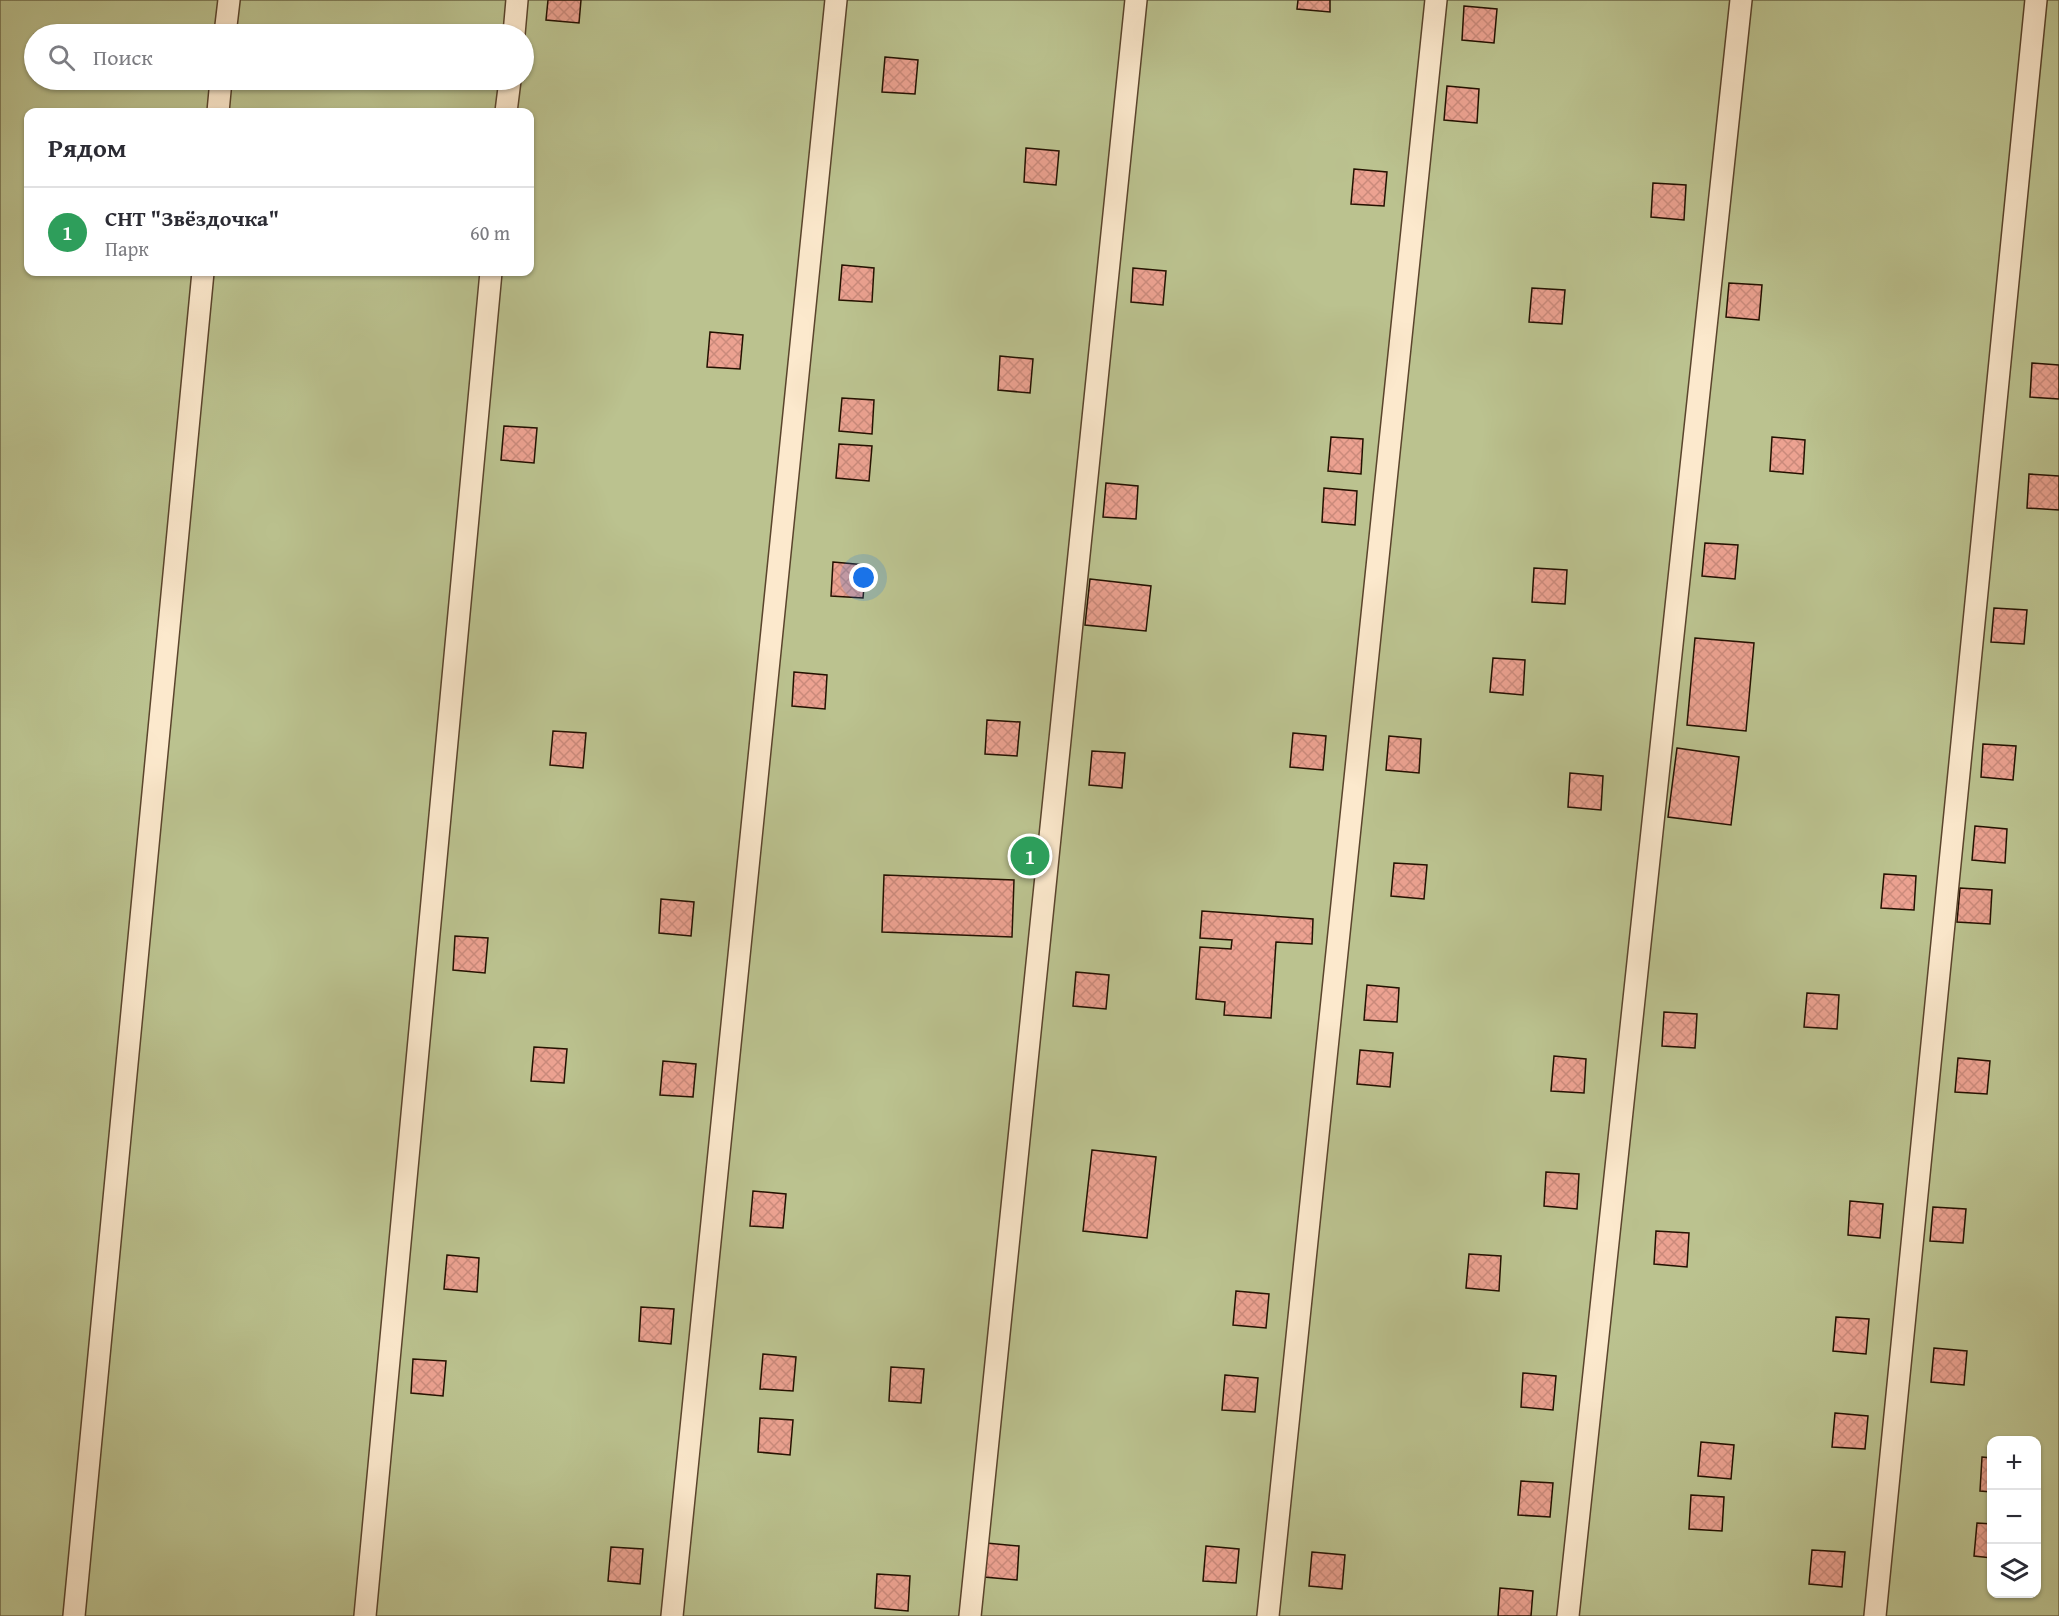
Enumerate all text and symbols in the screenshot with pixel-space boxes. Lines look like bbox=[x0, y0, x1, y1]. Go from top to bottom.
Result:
search box bbox=[24, 24, 534, 90]
icon: search bbox=[45, 41, 78, 74]
text: Поиск bbox=[93, 41, 153, 73]
text: Рядом bbox=[48, 128, 126, 167]
text: СНТ "Звёздочка" bbox=[105, 202, 279, 234]
text: 1 bbox=[62, 218, 73, 247]
text: 60 m bbox=[470, 218, 510, 247]
text: Парк bbox=[105, 234, 149, 263]
your location bbox=[849, 563, 878, 592]
pin: 1 bbox=[1010, 834, 1050, 878]
map controls bbox=[1987, 1436, 2041, 1598]
button: + bbox=[1987, 1436, 2041, 1490]
button: − bbox=[1987, 1490, 2041, 1544]
button: layers bbox=[1987, 1544, 2041, 1598]

